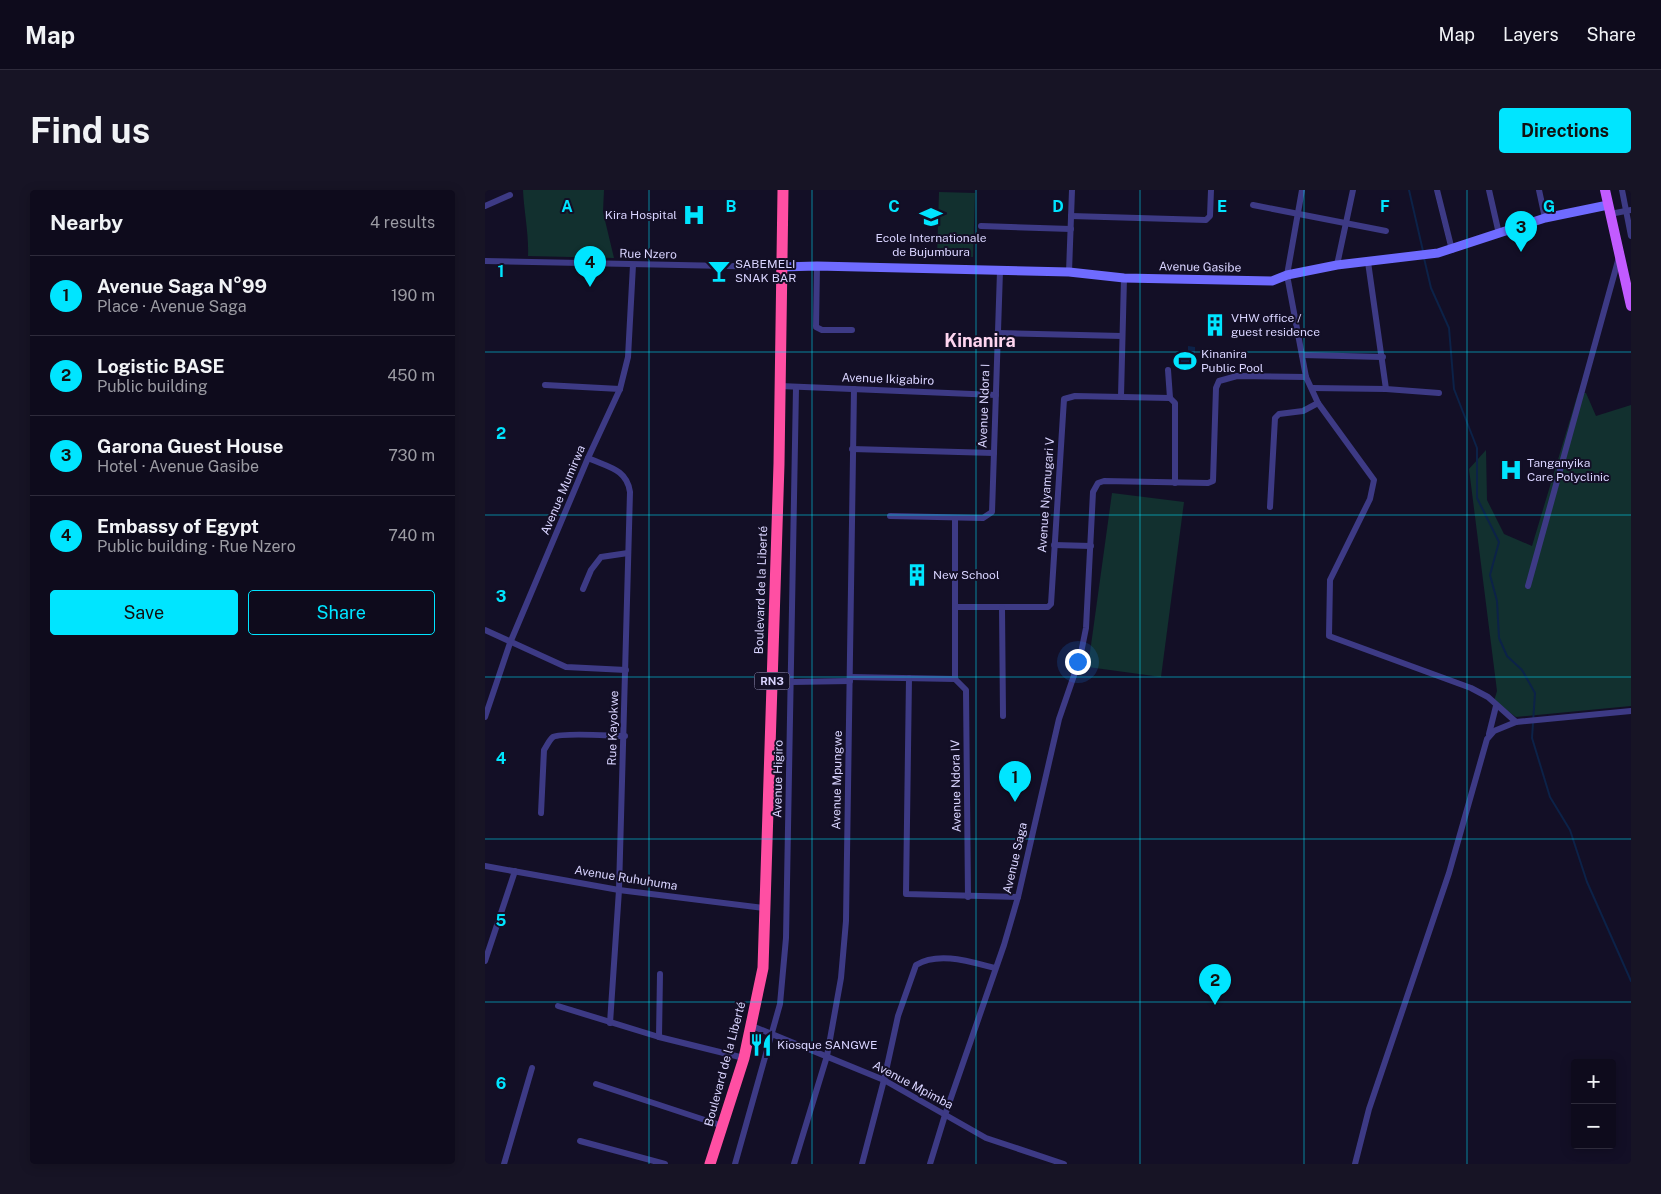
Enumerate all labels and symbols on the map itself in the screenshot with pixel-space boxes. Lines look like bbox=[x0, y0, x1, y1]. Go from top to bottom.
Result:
text: A bbox=[561, 197, 573, 216]
text: B bbox=[726, 197, 737, 216]
text: C bbox=[888, 197, 900, 216]
text: D bbox=[1052, 197, 1064, 216]
text: E bbox=[1217, 197, 1227, 216]
text: F bbox=[1380, 197, 1390, 216]
text: G bbox=[1543, 197, 1555, 216]
hospital icon: Kira Hospital bbox=[681, 202, 707, 228]
school or university icon: Ecole Internationale de Bujumbura bbox=[918, 204, 944, 230]
place label: Kira Hospital bbox=[605, 208, 677, 222]
pin: 3 bbox=[1505, 211, 1537, 252]
place label: Ecole Internationale de Bujumbura bbox=[875, 231, 987, 259]
pin: 4 bbox=[574, 246, 606, 287]
street label: Rue Nzero bbox=[619, 246, 677, 262]
place label: SABEMELI SNAK BAR bbox=[735, 257, 796, 285]
bar icon: SABEMELI SNAK BAR bbox=[706, 258, 732, 284]
street label: Avenue Gasibe bbox=[1159, 259, 1242, 275]
text: 1 bbox=[498, 262, 504, 281]
place label: VHW office / guest residence bbox=[1231, 311, 1320, 339]
building icon: VHW office / guest residence bbox=[1202, 312, 1228, 338]
district label: Kinanira bbox=[944, 330, 1016, 351]
place label: Kinanira Public Pool bbox=[1201, 347, 1264, 375]
sports icon: Kinanira Public Pool bbox=[1172, 348, 1198, 374]
street label: Avenue Ndora I bbox=[976, 364, 992, 448]
street label: Avenue Ikigabiro bbox=[841, 370, 935, 388]
text: 2 bbox=[496, 424, 506, 443]
street label: Avenue Nyamugari V bbox=[1035, 437, 1057, 553]
street label: Avenue Mumirwa bbox=[538, 443, 588, 537]
place label: Tanganyika Care Polyclinic bbox=[1527, 456, 1610, 484]
hospital icon: Tanganyika Care Polyclinic bbox=[1498, 457, 1524, 483]
street label: Boulevard de la Liberté bbox=[752, 525, 770, 655]
building icon: New School bbox=[904, 562, 930, 588]
place label: New School bbox=[933, 568, 1000, 582]
text: 3 bbox=[496, 587, 506, 606]
your location bbox=[1065, 649, 1091, 675]
road number: RN3 bbox=[755, 672, 789, 690]
street label: Rue Kayokwe bbox=[605, 690, 621, 766]
street label: Avenue Mpungwe bbox=[829, 730, 845, 830]
street label: Avenue Higiro bbox=[770, 740, 786, 818]
street label: Avenue Ndora IV bbox=[948, 740, 964, 832]
text: 4 bbox=[496, 749, 507, 768]
pin: 1 bbox=[999, 761, 1031, 802]
street label: Avenue Saga bbox=[1000, 821, 1030, 895]
street label: Avenue Ruhuhuma bbox=[574, 863, 678, 893]
text: 5 bbox=[496, 911, 507, 930]
pin: 2 bbox=[1199, 964, 1231, 1005]
street label: Boulevard de la Liberté bbox=[702, 1000, 748, 1128]
restaurant icon: Kiosque SANGWE bbox=[748, 1032, 774, 1058]
place label: Kiosque SANGWE bbox=[777, 1038, 877, 1052]
street label: Avenue Mpimba bbox=[870, 1058, 956, 1112]
text: 6 bbox=[496, 1074, 506, 1093]

